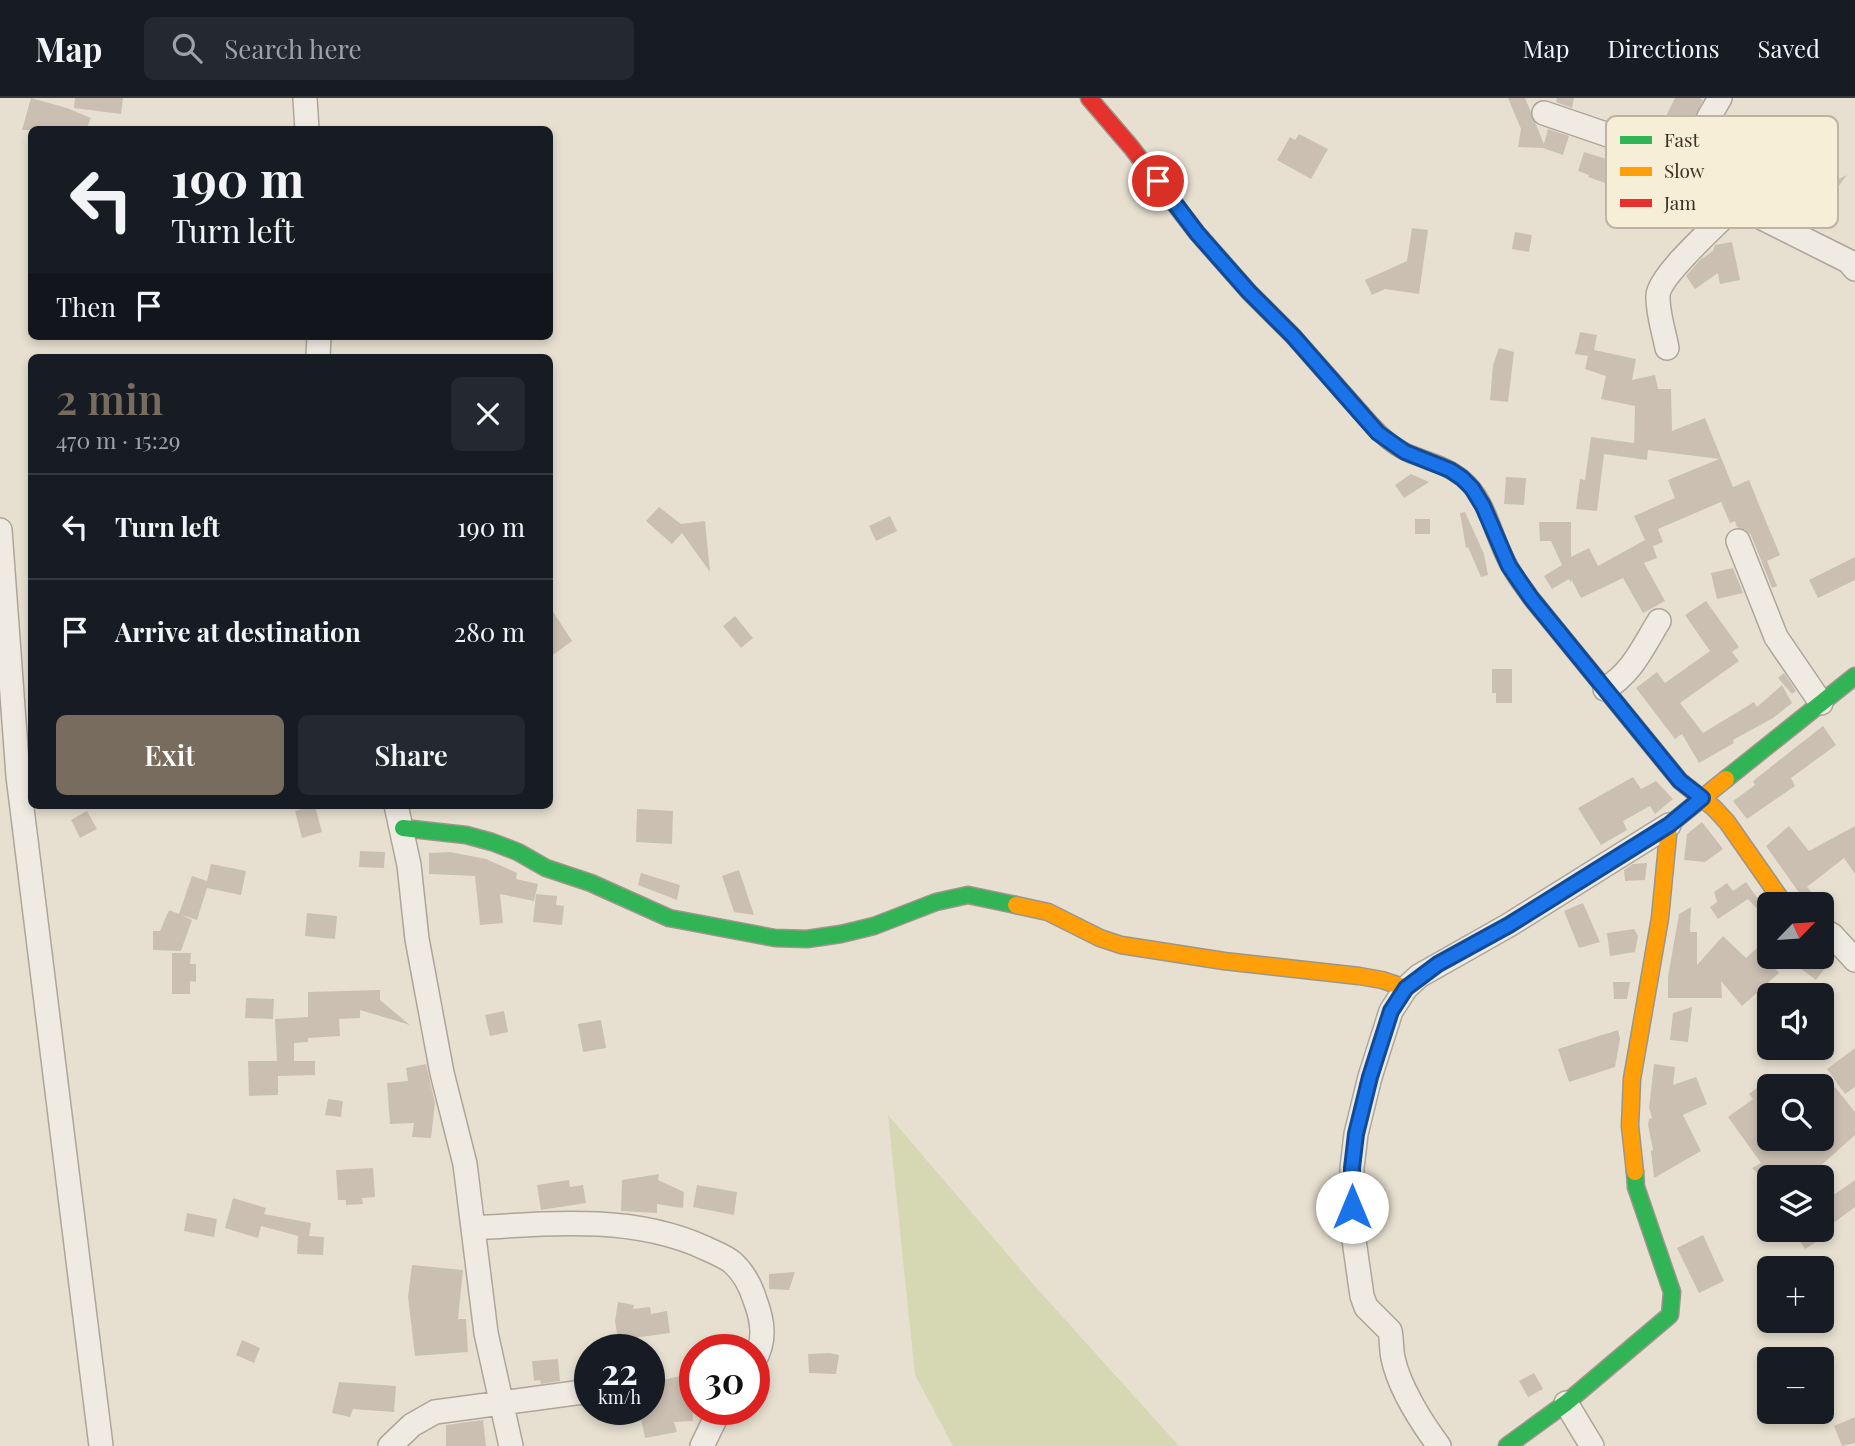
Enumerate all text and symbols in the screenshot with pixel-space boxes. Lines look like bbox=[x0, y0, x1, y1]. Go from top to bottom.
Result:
search box bbox=[144, 17, 634, 80]
text: Map bbox=[35, 26, 102, 70]
icon: search bbox=[168, 29, 206, 67]
text: Search here bbox=[224, 31, 362, 66]
text: Map bbox=[1523, 32, 1569, 64]
text: Directions bbox=[1607, 32, 1720, 64]
text: Saved bbox=[1758, 32, 1820, 64]
legend bbox=[1606, 116, 1838, 228]
text: Fast bbox=[1664, 126, 1700, 152]
text: 190 m bbox=[171, 145, 304, 210]
pin bbox=[1128, 151, 1188, 211]
icon: left bbox=[56, 154, 147, 245]
text: Slow bbox=[1664, 157, 1705, 183]
icon: arrive bbox=[1139, 162, 1177, 200]
text: Jam bbox=[1663, 189, 1696, 215]
text: Turn left bbox=[171, 208, 295, 251]
icon: arrive bbox=[130, 287, 168, 325]
text: Then bbox=[56, 289, 116, 324]
text: 2 min bbox=[56, 370, 163, 426]
button: close bbox=[451, 377, 525, 451]
text: 470 m · 15:29 bbox=[56, 424, 181, 455]
icon: left bbox=[56, 508, 94, 546]
text: Turn left bbox=[115, 509, 220, 544]
text: 190 m bbox=[457, 509, 525, 544]
icon: arrive bbox=[56, 613, 94, 651]
text: Arrive at destination bbox=[115, 614, 361, 649]
text: 280 m bbox=[454, 614, 525, 649]
button: Exit bbox=[56, 715, 284, 795]
button: Share bbox=[298, 715, 525, 795]
north arrow bbox=[1757, 892, 1834, 970]
map controls bbox=[1757, 892, 1834, 1424]
button: sound bbox=[1757, 983, 1834, 1060]
button: search bbox=[1757, 1074, 1834, 1151]
button: layers bbox=[1757, 1165, 1834, 1242]
position arrow bbox=[1315, 1170, 1389, 1244]
button: + bbox=[1757, 1256, 1834, 1333]
speed limit sign: 30 bbox=[679, 1334, 770, 1425]
text: 22 bbox=[601, 1347, 638, 1394]
button: − bbox=[1757, 1347, 1834, 1424]
text: km/h bbox=[598, 1385, 641, 1409]

